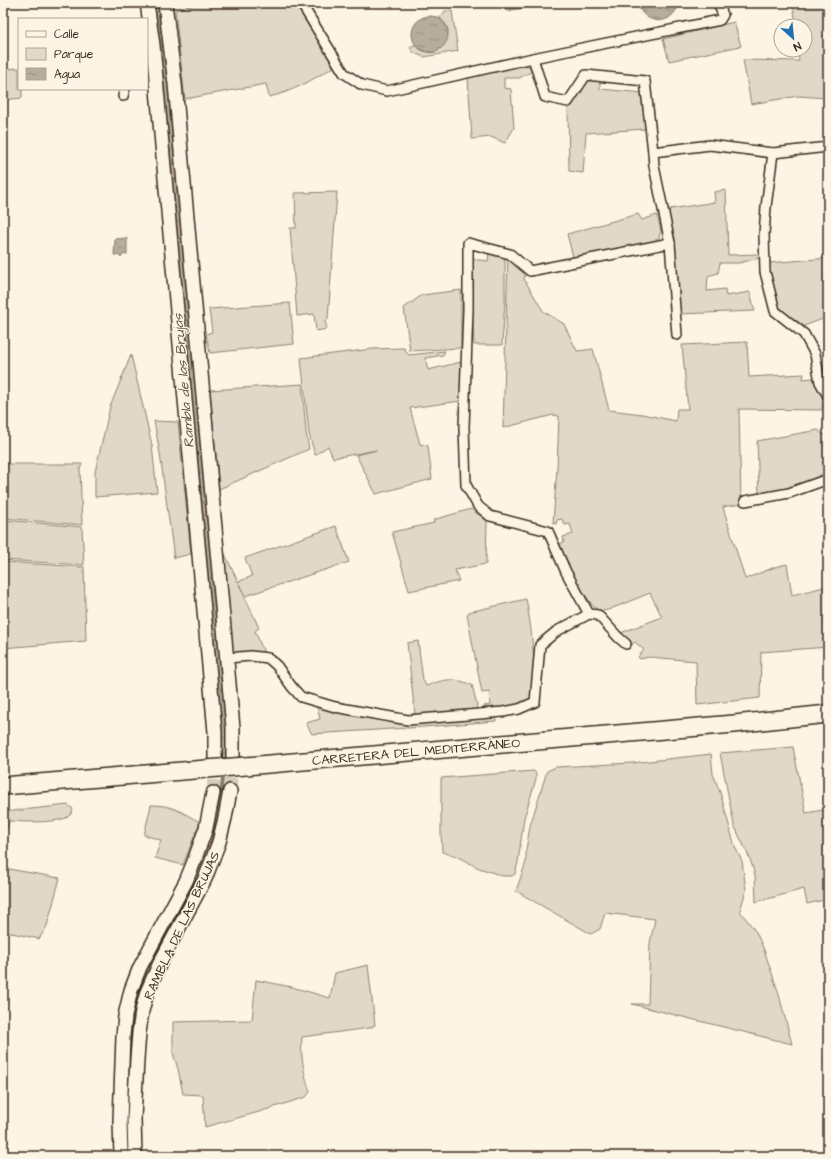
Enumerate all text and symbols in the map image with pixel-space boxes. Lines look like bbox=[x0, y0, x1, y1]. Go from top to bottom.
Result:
legend bbox=[18, 18, 148, 90]
north arrow bbox=[773, 18, 813, 58]
text: Calle bbox=[54, 26, 79, 43]
text: N bbox=[791, 38, 804, 55]
text: Parque bbox=[54, 46, 94, 63]
text: Agua bbox=[54, 66, 80, 84]
water label: Rambla de las Brujas bbox=[168, 312, 200, 449]
street label: CARRETERA DEL MEDITERRÁNEO bbox=[311, 734, 521, 770]
street label: RAMBLA DE LAS BRUJAS bbox=[140, 848, 224, 1003]

